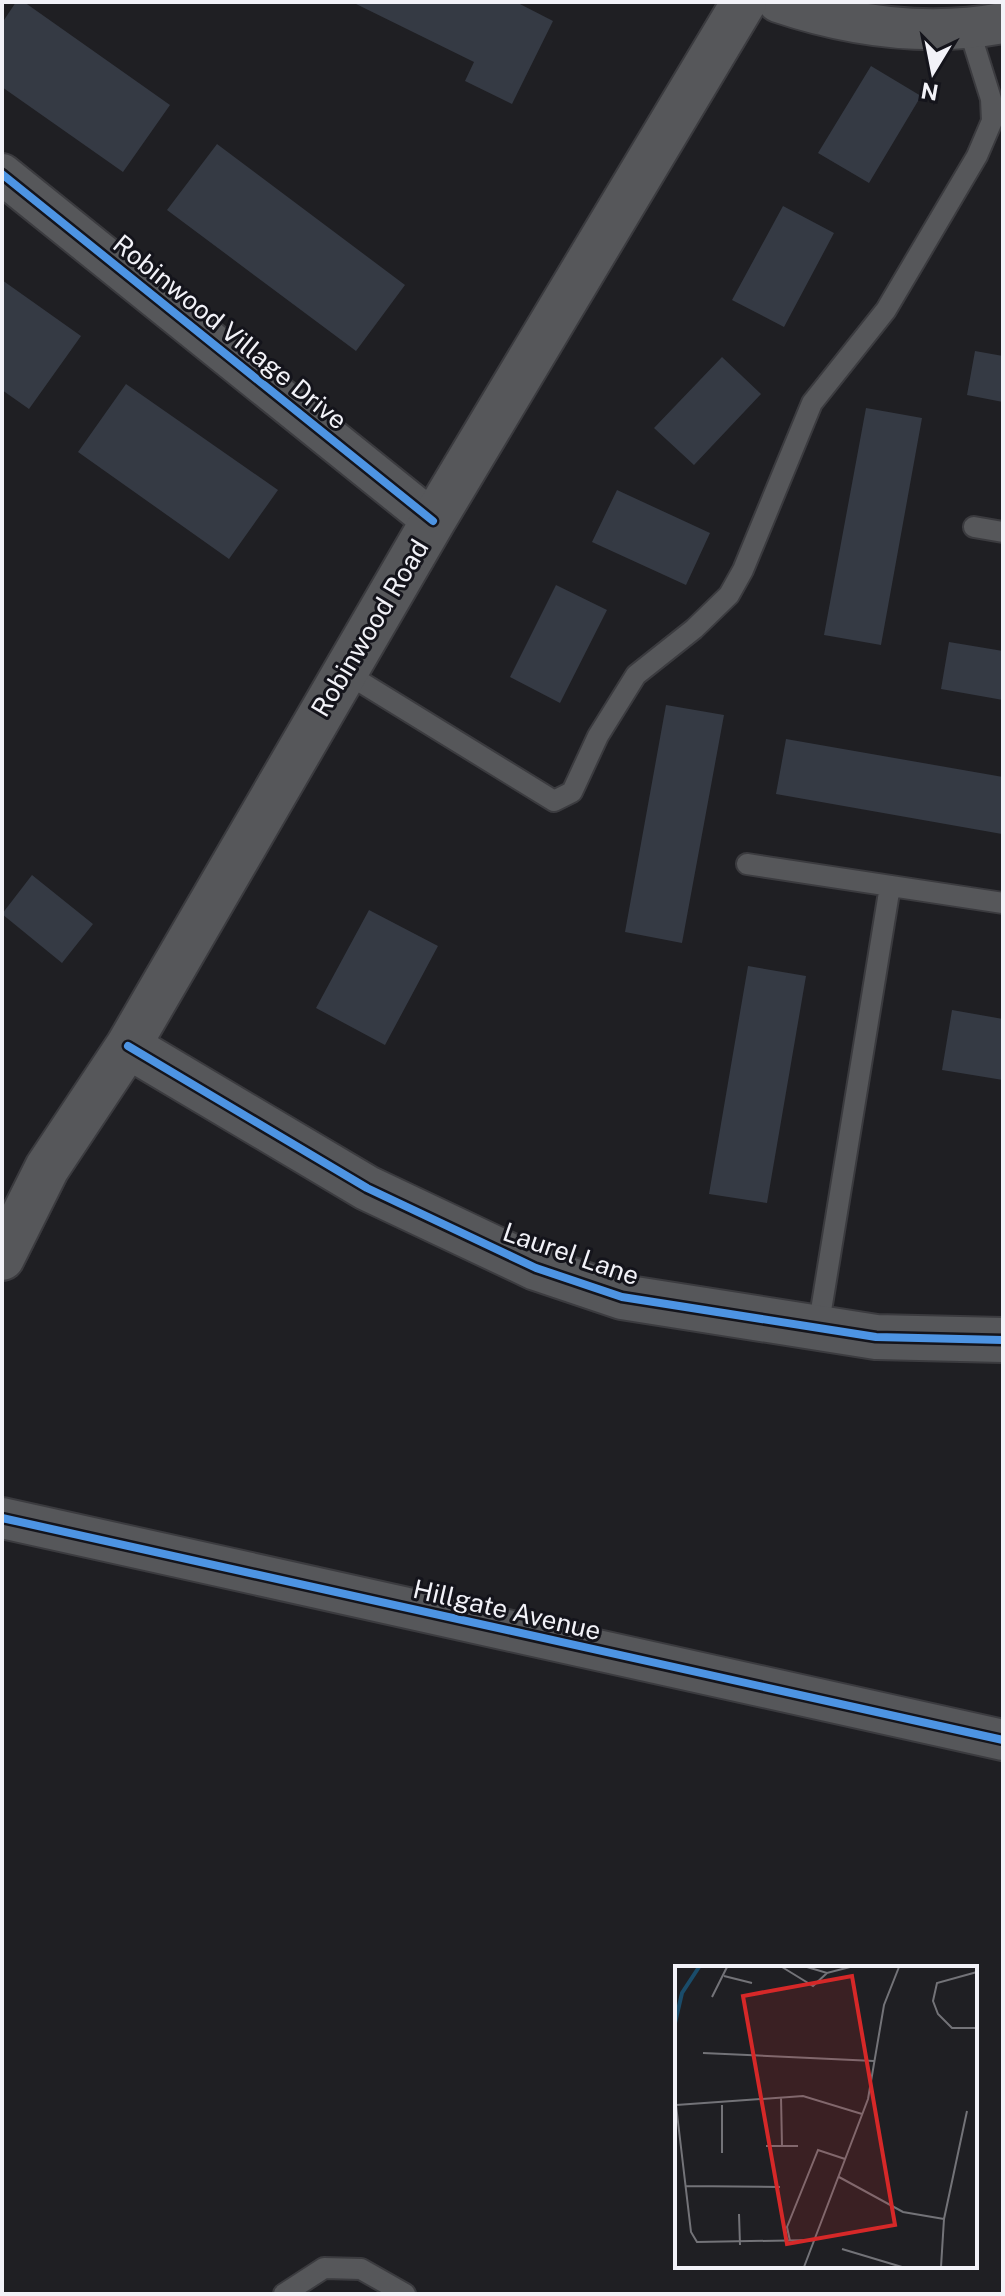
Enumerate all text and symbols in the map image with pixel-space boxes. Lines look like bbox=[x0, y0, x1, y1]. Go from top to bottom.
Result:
north arrow bbox=[893, 32, 973, 112]
text: N bbox=[919, 77, 940, 106]
street label: Robinwood Village Drive bbox=[107, 228, 353, 435]
street label: Robinwood Road bbox=[304, 533, 435, 722]
street label: Laurel Lane bbox=[499, 1216, 643, 1291]
street label: Hillgate Avenue bbox=[410, 1573, 604, 1646]
inset map bbox=[675, 1966, 977, 2268]

